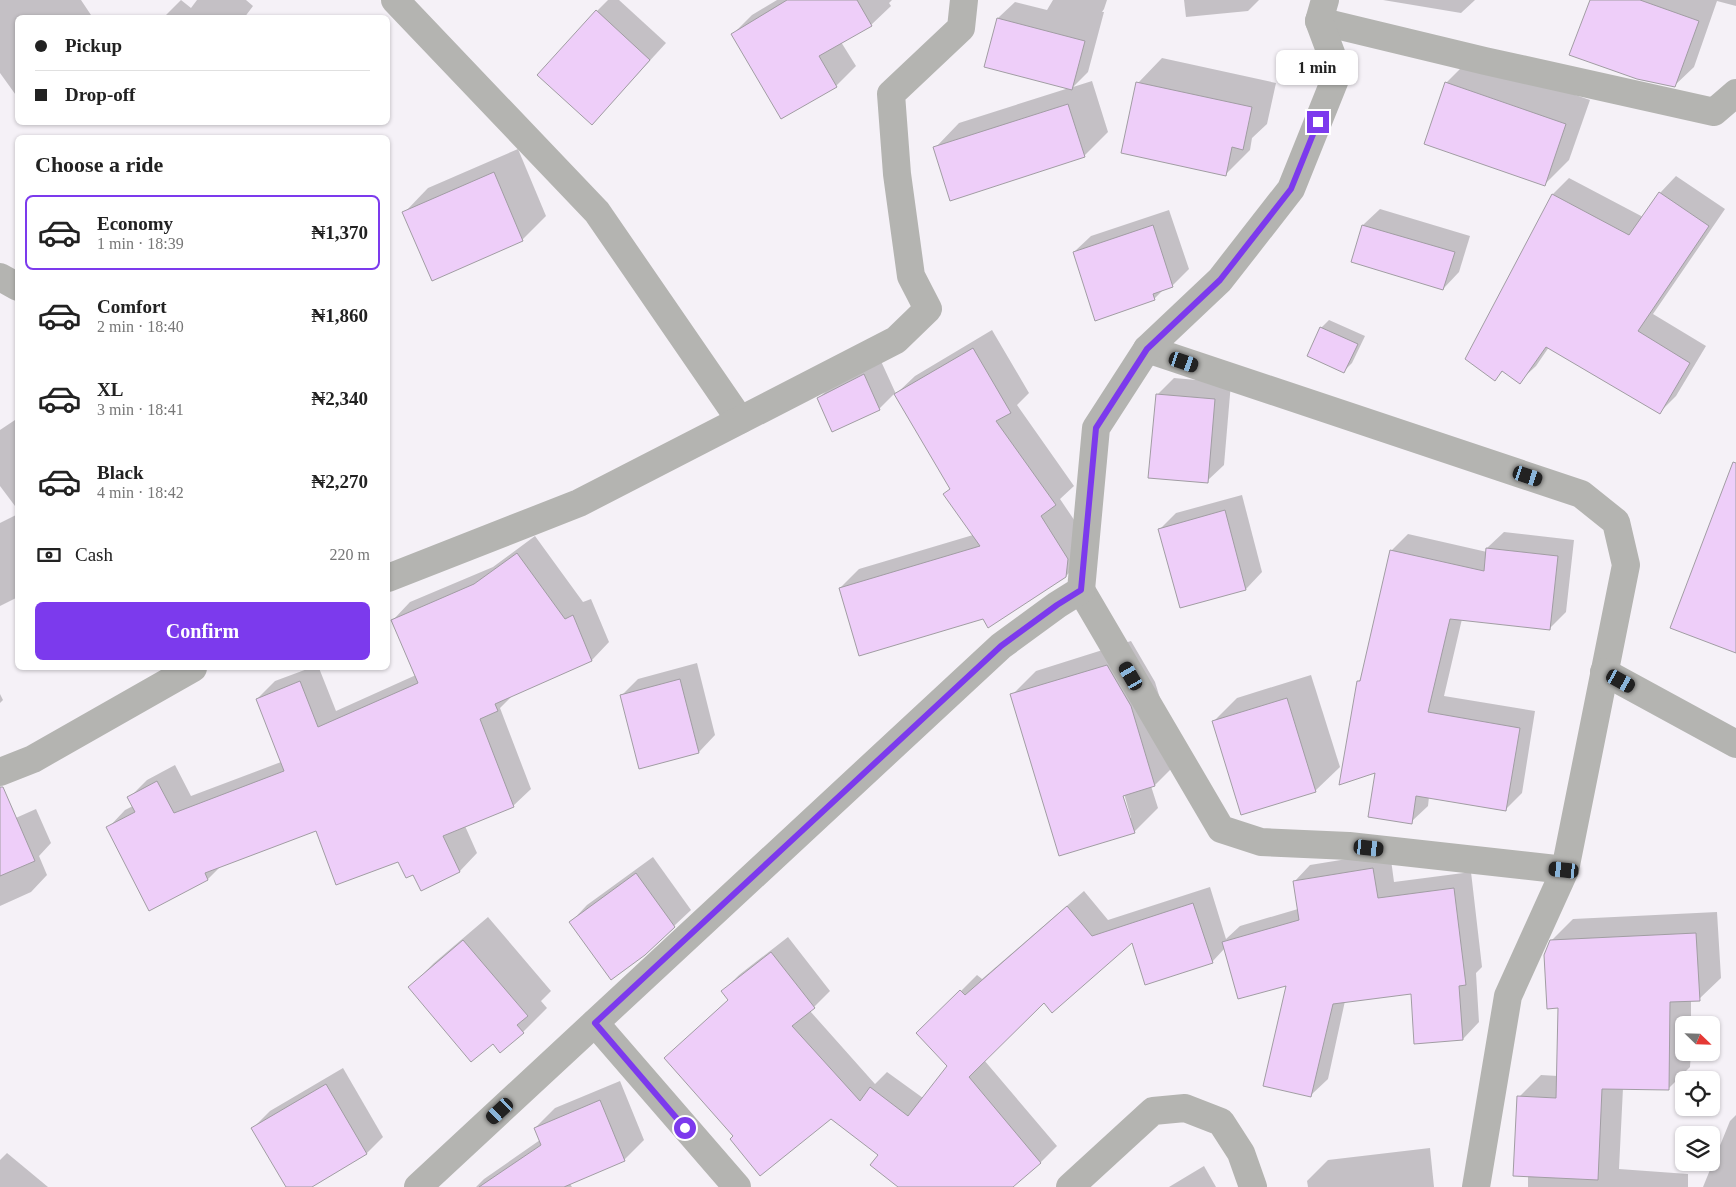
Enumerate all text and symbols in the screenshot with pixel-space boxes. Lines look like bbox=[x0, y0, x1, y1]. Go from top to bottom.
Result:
text: Pickup bbox=[65, 35, 122, 56]
callout: 1 min bbox=[1277, 49, 1359, 84]
text: 1 min bbox=[1298, 59, 1336, 76]
text: Drop-off bbox=[65, 84, 135, 105]
route end bbox=[1307, 111, 1329, 133]
text: Choose a ride bbox=[35, 152, 163, 177]
icon: car bbox=[37, 210, 82, 255]
text: Economy bbox=[97, 213, 173, 234]
text: ₦1,370 bbox=[312, 222, 368, 243]
text: 1 min · 18:39 bbox=[97, 235, 184, 252]
icon: car bbox=[37, 293, 82, 338]
text: Comfort bbox=[97, 296, 167, 317]
text: ₦1,860 bbox=[312, 305, 368, 326]
text: 2 min · 18:40 bbox=[97, 318, 184, 335]
car bbox=[1167, 350, 1200, 374]
icon: car bbox=[37, 376, 82, 421]
text: XL bbox=[97, 379, 123, 400]
text: ₦2,340 bbox=[312, 388, 368, 409]
text: 3 min · 18:41 bbox=[97, 401, 184, 418]
icon: car bbox=[37, 459, 82, 504]
text: Black bbox=[97, 462, 143, 483]
car bbox=[1511, 464, 1544, 488]
text: ₦2,270 bbox=[312, 471, 368, 492]
text: 4 min · 18:42 bbox=[97, 484, 184, 501]
icon: cash bbox=[35, 541, 63, 569]
text: Cash bbox=[75, 544, 113, 565]
text: 220 m bbox=[330, 546, 370, 563]
button: Confirm bbox=[35, 602, 370, 660]
car bbox=[1117, 659, 1144, 693]
car bbox=[1604, 667, 1637, 695]
car bbox=[1353, 839, 1384, 857]
car bbox=[1548, 861, 1579, 879]
north arrow bbox=[1675, 1016, 1720, 1061]
map controls bbox=[1675, 1016, 1720, 1171]
button: locate bbox=[1675, 1071, 1720, 1116]
car bbox=[483, 1095, 516, 1127]
route start bbox=[674, 1117, 696, 1139]
button: layers bbox=[1675, 1126, 1720, 1171]

